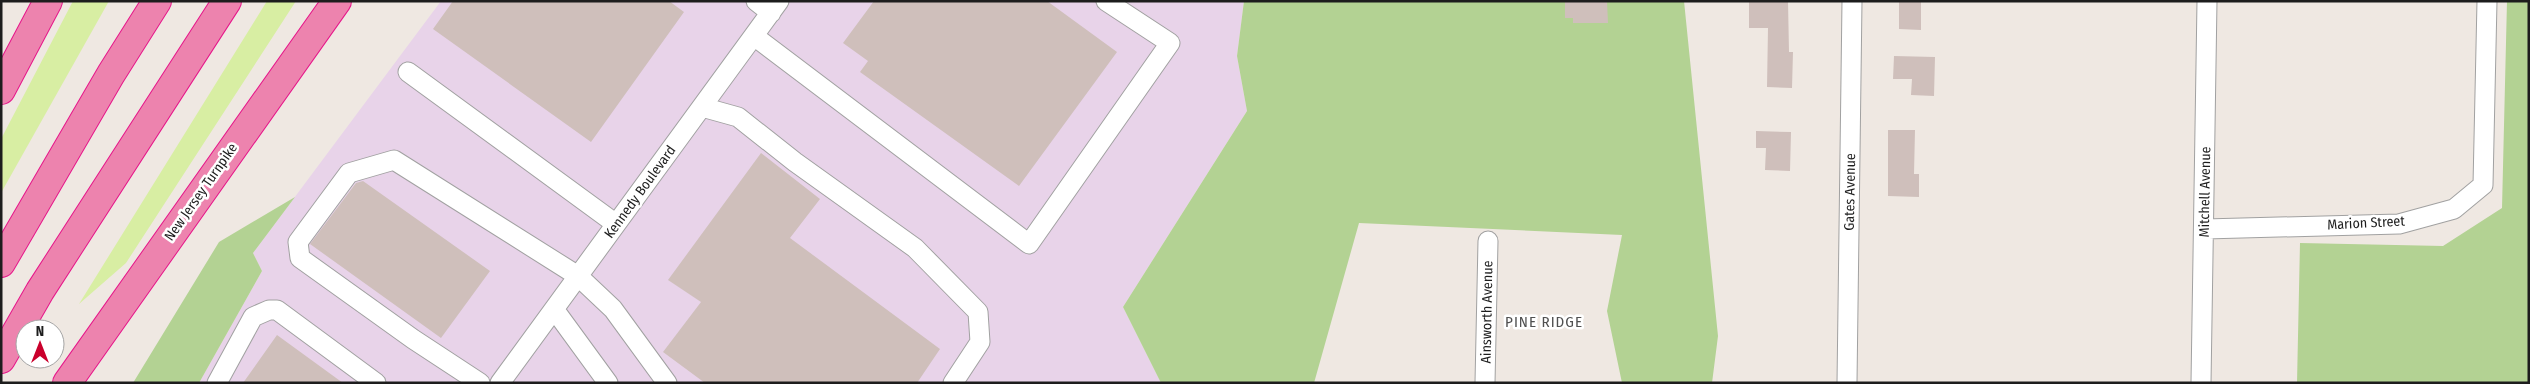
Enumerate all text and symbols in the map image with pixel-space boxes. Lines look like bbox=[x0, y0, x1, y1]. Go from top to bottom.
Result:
street label: New Jersey Turnpike bbox=[161, 140, 241, 244]
street label: Kennedy Boulevard bbox=[601, 142, 679, 242]
street label: Mitchell Avenue bbox=[2196, 146, 2214, 238]
street label: Gates Avenue bbox=[1841, 153, 1859, 231]
street label: Marion Street bbox=[2327, 212, 2406, 234]
street label: Ainsworth Avenue bbox=[1478, 260, 1496, 364]
district label: PINE RIDGE bbox=[1505, 313, 1583, 331]
north arrow bbox=[15, 319, 65, 369]
text: N bbox=[36, 323, 44, 340]

